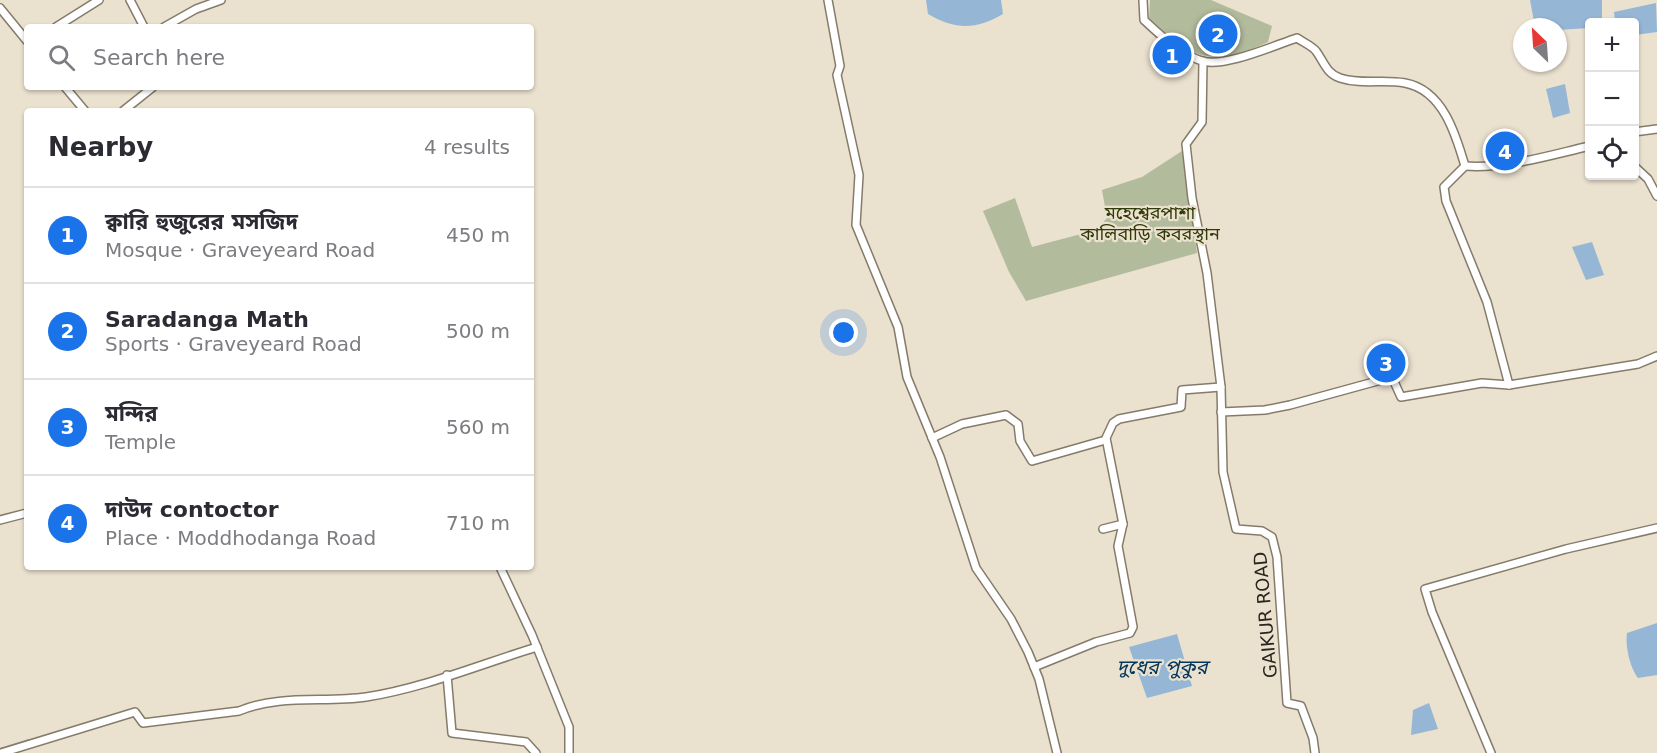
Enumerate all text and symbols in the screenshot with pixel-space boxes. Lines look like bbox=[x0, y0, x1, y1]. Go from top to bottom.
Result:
pin: 2 bbox=[1198, 12, 1238, 57]
north arrow bbox=[1513, 18, 1567, 72]
map controls bbox=[1585, 18, 1639, 180]
button: + bbox=[1585, 18, 1639, 72]
search box bbox=[24, 24, 534, 90]
pin: 1 bbox=[1152, 32, 1192, 78]
icon: search bbox=[45, 41, 78, 74]
text: Search here bbox=[93, 45, 225, 70]
button: − bbox=[1585, 72, 1639, 126]
button: locate bbox=[1585, 126, 1639, 180]
pin: 4 bbox=[1486, 128, 1524, 174]
text: Nearby bbox=[48, 132, 153, 162]
text: 4 results bbox=[424, 135, 510, 159]
park label: মহেশ্বেরপাশা কালিবাড়ি কবরস্থান bbox=[1079, 202, 1221, 244]
text: ক্বারি হুজুরের মসজিদ bbox=[105, 209, 298, 234]
text: 1 bbox=[61, 223, 74, 247]
text: 450 m bbox=[446, 223, 510, 247]
text: Mosque · Graveyeard Road bbox=[105, 238, 375, 262]
text: Saradanga Math bbox=[105, 307, 309, 332]
your location bbox=[829, 318, 858, 347]
text: 2 bbox=[61, 319, 74, 343]
text: 500 m bbox=[446, 319, 510, 343]
text: Sports · Graveyeard Road bbox=[105, 332, 362, 356]
pin: 3 bbox=[1366, 340, 1406, 386]
text: মন্দির bbox=[105, 401, 158, 426]
text: 3 bbox=[61, 415, 74, 439]
text: 560 m bbox=[446, 415, 510, 439]
text: Temple bbox=[105, 430, 176, 454]
text: দাউদ contoctor bbox=[105, 497, 279, 522]
text: 4 bbox=[61, 511, 74, 535]
text: 710 m bbox=[446, 511, 510, 535]
text: Place · Moddhodanga Road bbox=[105, 526, 376, 550]
street label: GAIKUR ROAD bbox=[1249, 551, 1281, 679]
water label: দুধের পুকুর bbox=[1117, 655, 1212, 679]

